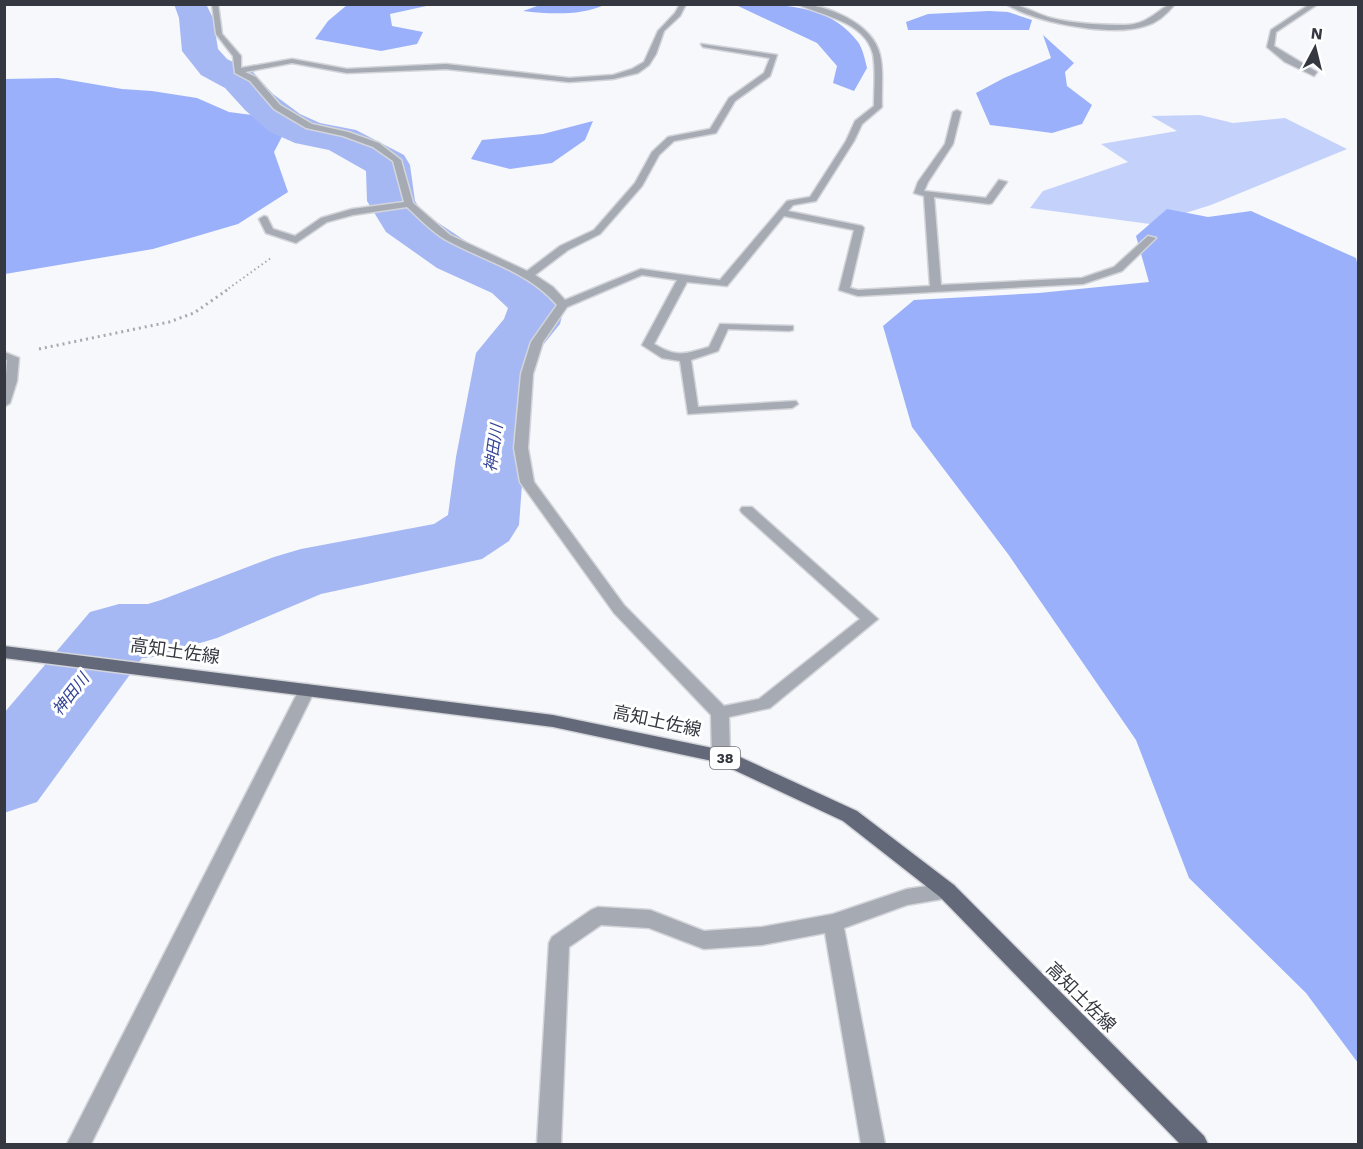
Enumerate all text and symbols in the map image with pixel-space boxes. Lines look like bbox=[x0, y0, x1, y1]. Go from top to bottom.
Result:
north arrow bbox=[1285, 18, 1345, 78]
text: N bbox=[1310, 23, 1324, 44]
water label: 神田川 bbox=[481, 421, 507, 473]
street label: 高知土佐線 bbox=[129, 634, 221, 667]
water label: 神田川 bbox=[48, 668, 94, 719]
street label: 高知土佐線 bbox=[611, 701, 703, 740]
road number: 38 bbox=[710, 747, 740, 769]
street label: 高知土佐線 bbox=[1042, 957, 1121, 1036]

